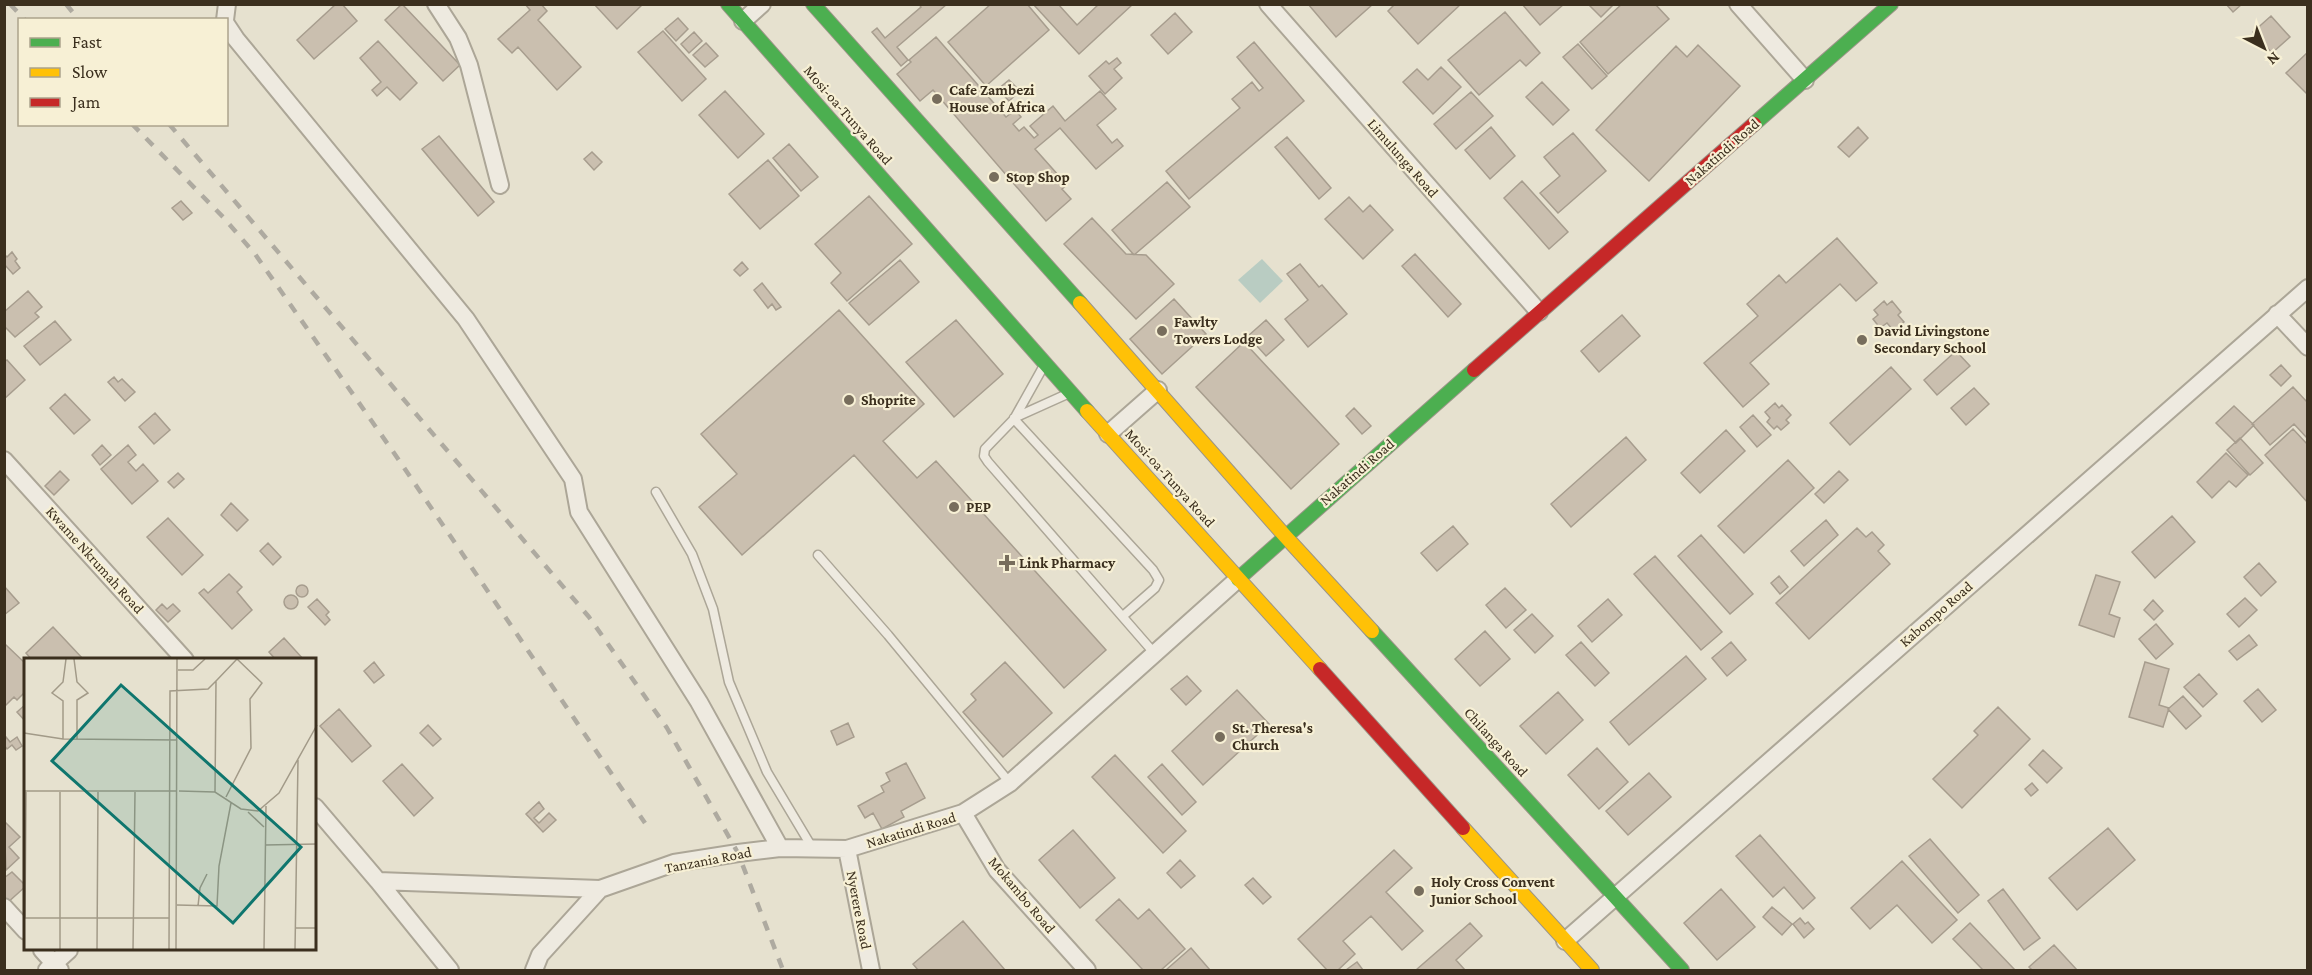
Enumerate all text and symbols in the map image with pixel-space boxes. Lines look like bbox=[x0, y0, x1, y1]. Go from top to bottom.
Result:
legend bbox=[18, 18, 228, 126]
north arrow bbox=[2234, 18, 2294, 78]
text: Fast bbox=[72, 32, 103, 52]
text: N bbox=[2264, 49, 2283, 69]
text: Slow bbox=[72, 62, 108, 82]
street label: Mosi-oa-Tunya Road bbox=[800, 62, 895, 169]
place label: Cafe Zambezi House of Africa bbox=[949, 82, 1046, 115]
text: Jam bbox=[70, 92, 101, 112]
marker: Cafe Zambezi House of Africa bbox=[930, 92, 944, 106]
street label: Limulunga Road bbox=[1364, 115, 1441, 201]
street label: Nakatindi Road bbox=[1682, 115, 1762, 188]
place label: Stop Shop bbox=[1006, 169, 1070, 185]
marker: Stop Shop bbox=[987, 170, 1001, 184]
place label: Fawlty Towers Lodge bbox=[1174, 314, 1262, 347]
place label: David Livingstone Secondary School bbox=[1874, 323, 1989, 356]
marker: Fawlty Towers Lodge bbox=[1155, 324, 1169, 338]
marker: David Livingstone Secondary School bbox=[1855, 333, 1869, 347]
place label: Shoprite bbox=[861, 392, 916, 408]
marker: Shoprite bbox=[842, 393, 856, 407]
street label: Mosi-oa-Tunya Road bbox=[1121, 426, 1218, 531]
street label: Nakatindi Road bbox=[1317, 435, 1397, 508]
place label: PEP bbox=[966, 499, 991, 515]
marker: PEP bbox=[947, 500, 961, 514]
street label: Kwame Nkrumah Road bbox=[43, 503, 147, 617]
place label: Link Pharmacy bbox=[1019, 555, 1116, 571]
marker: Link Pharmacy bbox=[1000, 556, 1014, 570]
street label: Kabompo Road bbox=[1896, 578, 1976, 651]
inset map bbox=[24, 658, 316, 951]
street label: Chilanga Road bbox=[1460, 704, 1531, 780]
place label: St. Theresa's Church bbox=[1232, 720, 1313, 753]
marker: St. Theresa's Church bbox=[1213, 730, 1227, 744]
street label: Nakatindi Road bbox=[864, 809, 958, 851]
street label: Tanzania Road bbox=[663, 844, 753, 876]
street label: Mokambo Road bbox=[986, 854, 1059, 936]
street label: Nyerere Road bbox=[843, 869, 874, 951]
place label: Holy Cross Convent Junior School bbox=[1429, 874, 1555, 907]
marker: Holy Cross Convent Junior School bbox=[1412, 884, 1426, 898]

